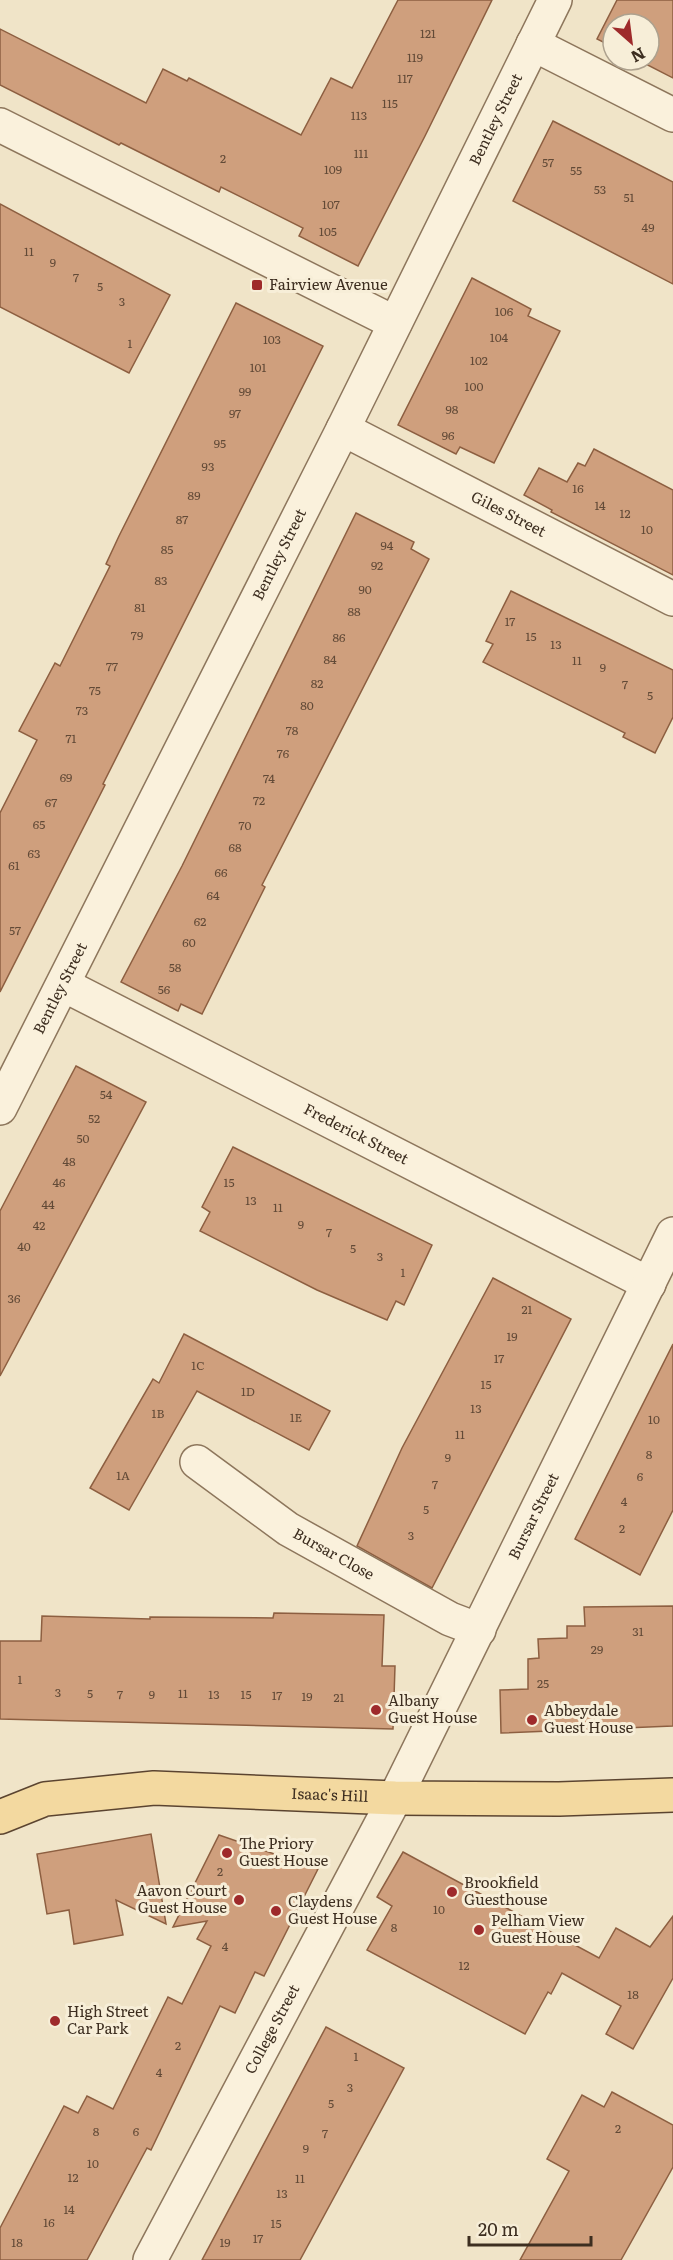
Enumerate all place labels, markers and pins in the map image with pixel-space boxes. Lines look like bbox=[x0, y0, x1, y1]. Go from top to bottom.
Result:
place label: Fairview Avenue bbox=[269, 272, 388, 295]
marker: Fairview Avenue bbox=[250, 278, 264, 292]
place label: Albany Guest House bbox=[388, 1688, 477, 1728]
place label: Abbeydale Guest House bbox=[544, 1698, 633, 1738]
marker: Albany Guest House bbox=[369, 1703, 383, 1717]
marker: Abbeydale Guest House bbox=[525, 1713, 539, 1727]
place label: The Priory Guest House bbox=[239, 1831, 328, 1871]
marker: The Priory Guest House bbox=[220, 1846, 234, 1860]
place label: Brookfield Guesthouse bbox=[464, 1870, 548, 1910]
place label: Aavon Court Guest House bbox=[137, 1878, 227, 1918]
marker: Brookfield Guesthouse bbox=[445, 1885, 459, 1899]
place label: Claydens Guest House bbox=[288, 1889, 377, 1929]
marker: Aavon Court Guest House bbox=[232, 1893, 246, 1907]
marker: Claydens Guest House bbox=[269, 1904, 283, 1918]
place label: Pelham View Guest House bbox=[491, 1908, 585, 1948]
marker: Pelham View Guest House bbox=[472, 1923, 486, 1937]
place label: High Street Car Park bbox=[67, 1999, 149, 2039]
marker: High Street Car Park bbox=[48, 2014, 62, 2028]

